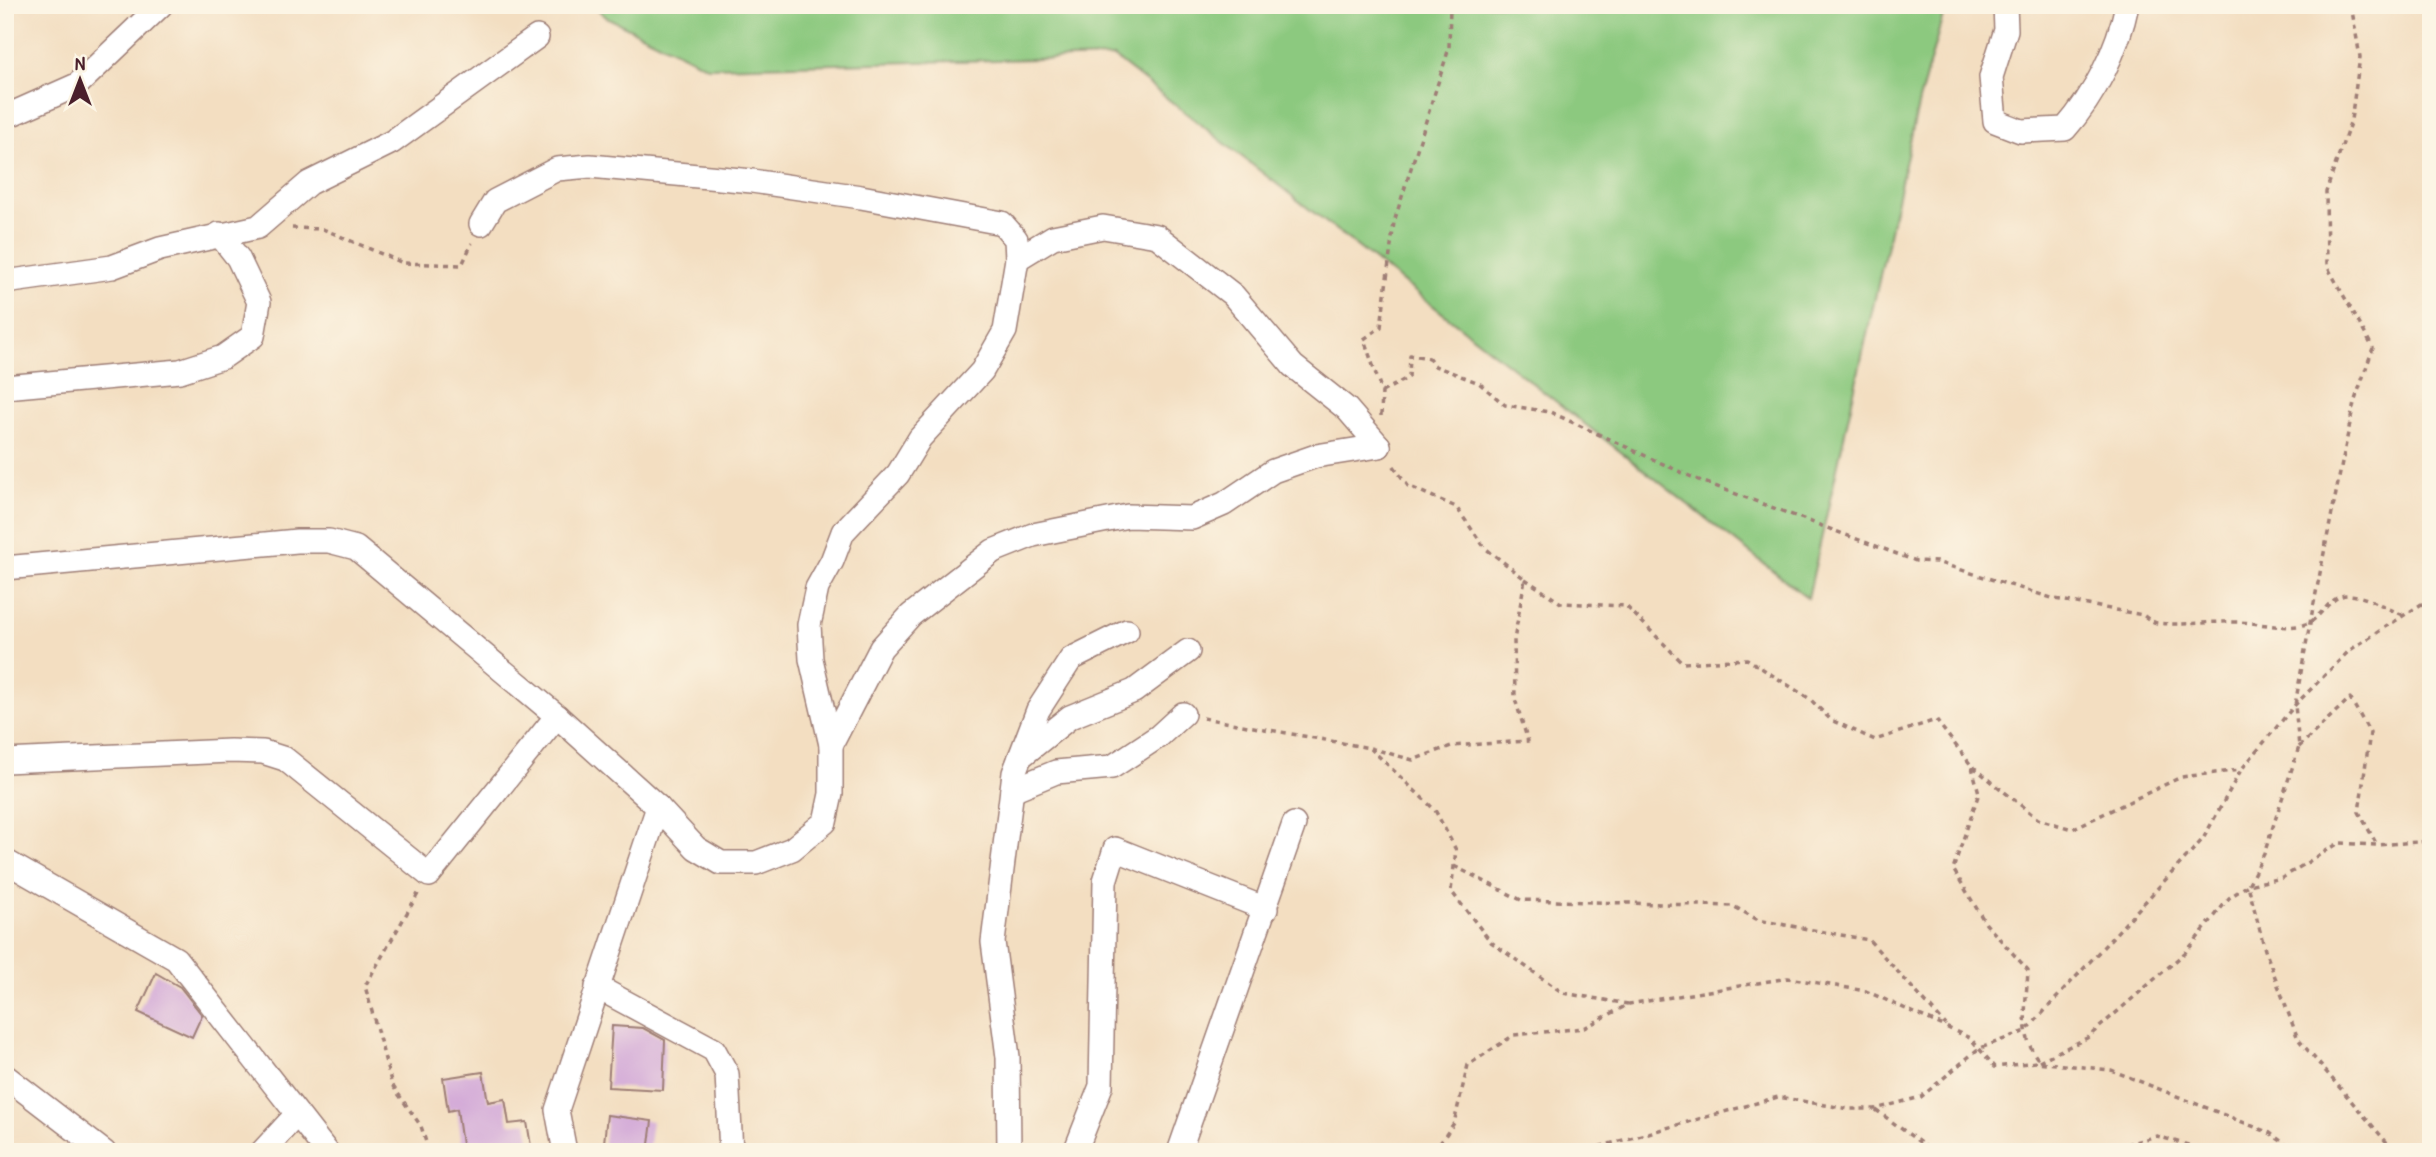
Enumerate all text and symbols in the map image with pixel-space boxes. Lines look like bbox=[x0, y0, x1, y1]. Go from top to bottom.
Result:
north arrow bbox=[46, 46, 116, 116]
text: N bbox=[75, 50, 85, 76]

